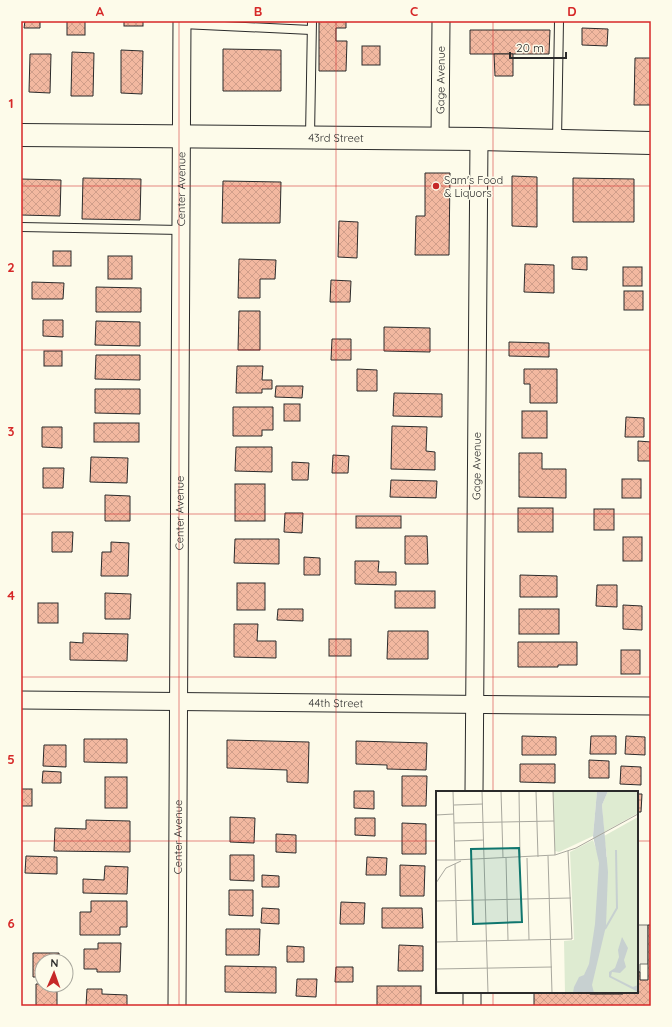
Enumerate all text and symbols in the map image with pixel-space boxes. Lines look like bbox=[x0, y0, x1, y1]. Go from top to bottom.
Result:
text: A bbox=[96, 3, 105, 19]
text: B bbox=[254, 3, 262, 19]
text: C bbox=[410, 3, 418, 19]
text: D bbox=[567, 3, 577, 19]
scale bar bbox=[510, 34, 566, 60]
text: 20 m bbox=[516, 40, 544, 55]
street label: Gage Avenue bbox=[433, 46, 448, 114]
text: 1 bbox=[8, 95, 14, 111]
street label: 43rd Street bbox=[308, 131, 364, 145]
street label: Center Avenue bbox=[174, 152, 188, 226]
place label: Sam's Food & Liquors bbox=[444, 173, 503, 200]
marker: Sam's Food & Liquors bbox=[431, 181, 441, 191]
text: 2 bbox=[7, 259, 15, 275]
text: 3 bbox=[8, 423, 15, 439]
street label: Gage Avenue bbox=[469, 432, 484, 500]
street label: Center Avenue bbox=[172, 476, 187, 550]
text: 4 bbox=[7, 587, 15, 603]
street label: 44th Street bbox=[309, 696, 364, 710]
text: 5 bbox=[7, 751, 15, 767]
inset map bbox=[436, 791, 638, 993]
street label: Center Avenue bbox=[171, 800, 185, 874]
text: 6 bbox=[7, 915, 15, 931]
north arrow bbox=[34, 953, 74, 993]
text: N bbox=[50, 956, 59, 970]

